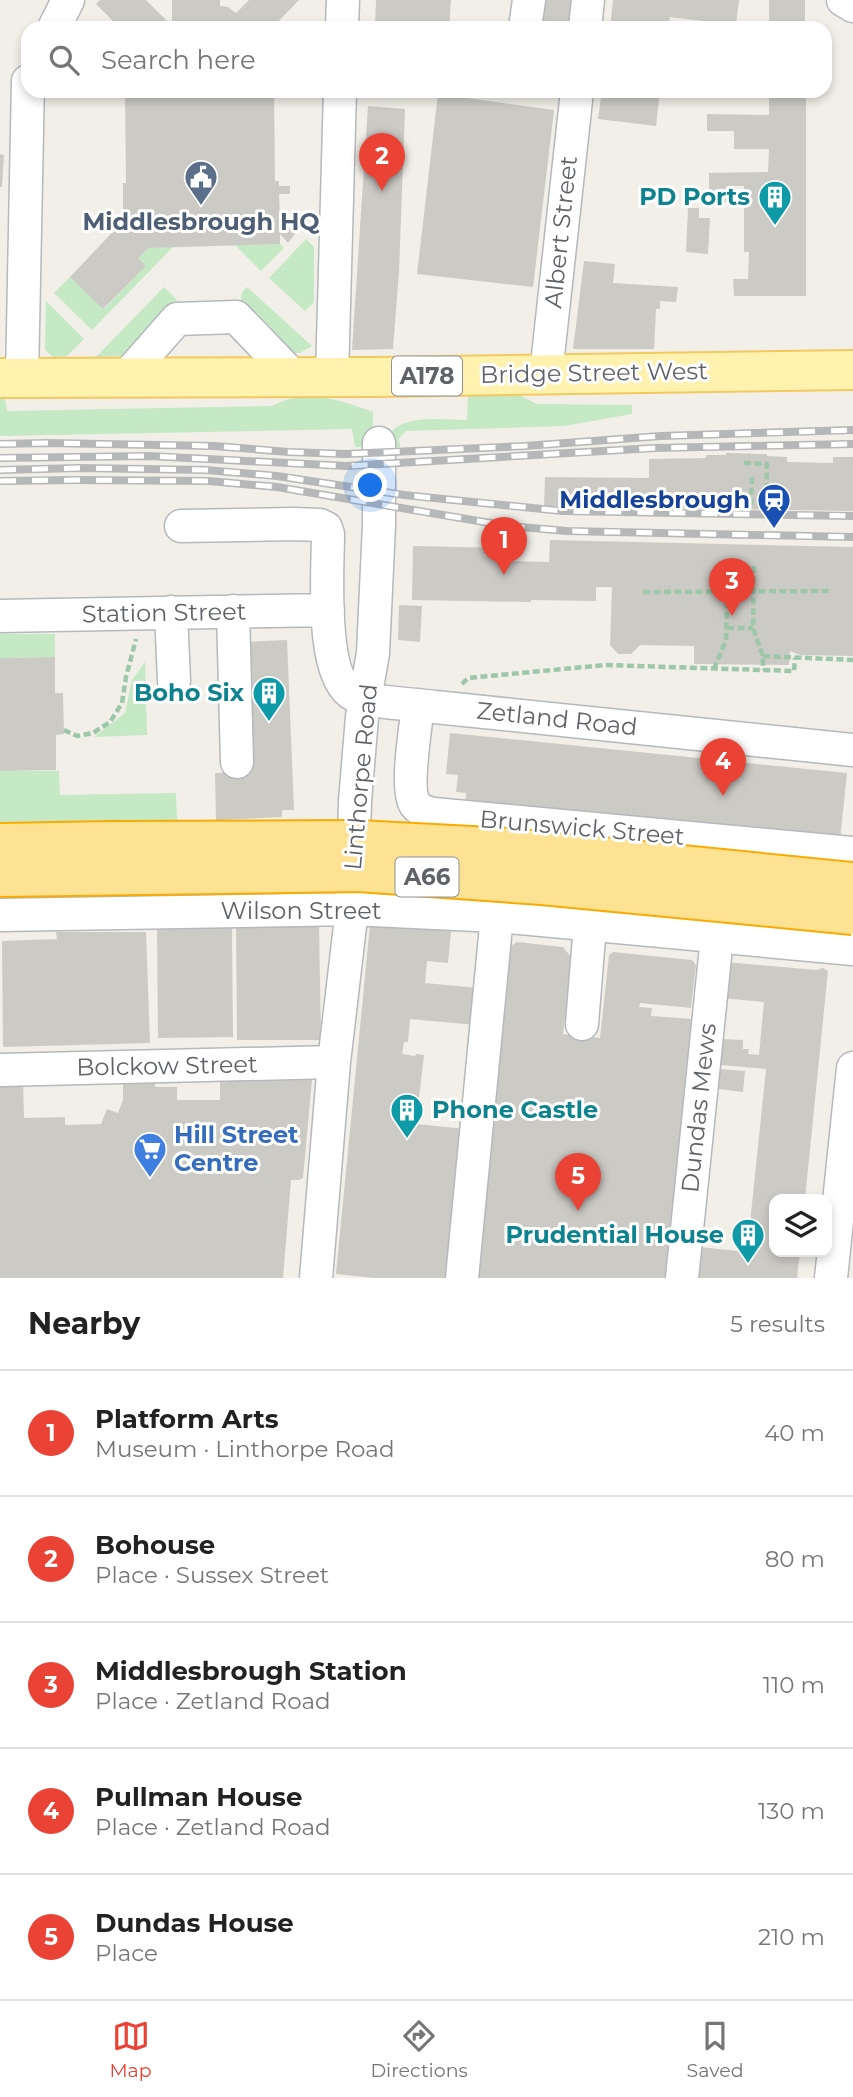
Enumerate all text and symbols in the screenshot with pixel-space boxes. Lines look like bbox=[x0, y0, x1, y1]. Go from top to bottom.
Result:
search box bbox=[21, 21, 832, 98]
icon: search bbox=[45, 41, 83, 79]
text: Search here bbox=[101, 44, 256, 76]
pin: 2 bbox=[359, 133, 405, 191]
street label: Albert Street bbox=[538, 154, 583, 310]
public building icon: Middlesbrough HQ bbox=[182, 158, 220, 207]
building icon: PD Ports bbox=[756, 178, 794, 227]
place label: PD Ports bbox=[639, 182, 750, 211]
place label: Middlesbrough HQ bbox=[82, 207, 320, 236]
road number: A178 bbox=[392, 356, 462, 396]
street label: Bridge Street West bbox=[480, 356, 708, 389]
your location bbox=[353, 468, 387, 502]
station icon: Middlesbrough bbox=[755, 481, 793, 530]
place label: Middlesbrough bbox=[559, 485, 750, 514]
pin: 1 bbox=[481, 517, 527, 575]
pin: 3 bbox=[709, 558, 755, 616]
street label: Station Street bbox=[81, 597, 247, 628]
building icon: Boho Six bbox=[250, 674, 288, 723]
place label: Boho Six bbox=[134, 678, 245, 707]
street label: Linthorpe Road bbox=[338, 683, 383, 871]
street label: Zetland Road bbox=[475, 696, 639, 741]
pin: 4 bbox=[700, 738, 746, 796]
street label: Brunswick Street bbox=[478, 804, 686, 851]
road number: A66 bbox=[396, 858, 458, 897]
street label: Wilson Street bbox=[221, 896, 382, 925]
street label: Dundas Mews bbox=[675, 1022, 722, 1194]
street label: Bolckow Street bbox=[76, 1049, 258, 1082]
building icon: Phone Castle bbox=[388, 1091, 426, 1140]
place label: Phone Castle bbox=[432, 1095, 598, 1124]
place label: Hill Street Centre bbox=[174, 1120, 299, 1177]
supermarket icon: Hill Street Centre bbox=[131, 1130, 169, 1179]
pin: 5 bbox=[555, 1153, 601, 1211]
map controls bbox=[769, 1194, 832, 1257]
button: layers bbox=[769, 1194, 832, 1257]
building icon: Prudential House bbox=[729, 1216, 767, 1265]
place label: Prudential House bbox=[506, 1220, 724, 1249]
text: Nearby bbox=[28, 1305, 140, 1342]
text: 5 results bbox=[730, 1310, 825, 1338]
text: Platform Arts bbox=[95, 1403, 279, 1435]
text: 1 bbox=[46, 1419, 56, 1447]
text: 40 m bbox=[764, 1419, 825, 1447]
text: Museum · Linthorpe Road bbox=[95, 1435, 395, 1463]
text: Bohouse bbox=[95, 1529, 215, 1561]
text: 2 bbox=[44, 1545, 58, 1573]
text: 80 m bbox=[765, 1545, 825, 1573]
text: Place · Sussex Street bbox=[95, 1561, 329, 1589]
text: Middlesbrough Station bbox=[95, 1655, 407, 1687]
text: 3 bbox=[44, 1671, 58, 1699]
text: 110 m bbox=[763, 1671, 825, 1699]
text: Place · Zetland Road bbox=[95, 1687, 331, 1715]
text: Pullman House bbox=[95, 1781, 302, 1813]
text: 4 bbox=[43, 1797, 59, 1825]
text: 130 m bbox=[758, 1797, 825, 1825]
text: Place · Zetland Road bbox=[95, 1813, 331, 1841]
text: Dundas House bbox=[95, 1907, 294, 1939]
text: 5 bbox=[44, 1923, 58, 1951]
text: 210 m bbox=[758, 1923, 825, 1951]
text: Place bbox=[95, 1939, 158, 1967]
tab: Map bbox=[109, 2017, 152, 2082]
tab: Directions bbox=[370, 2017, 468, 2082]
tab: Saved bbox=[687, 2017, 744, 2082]

